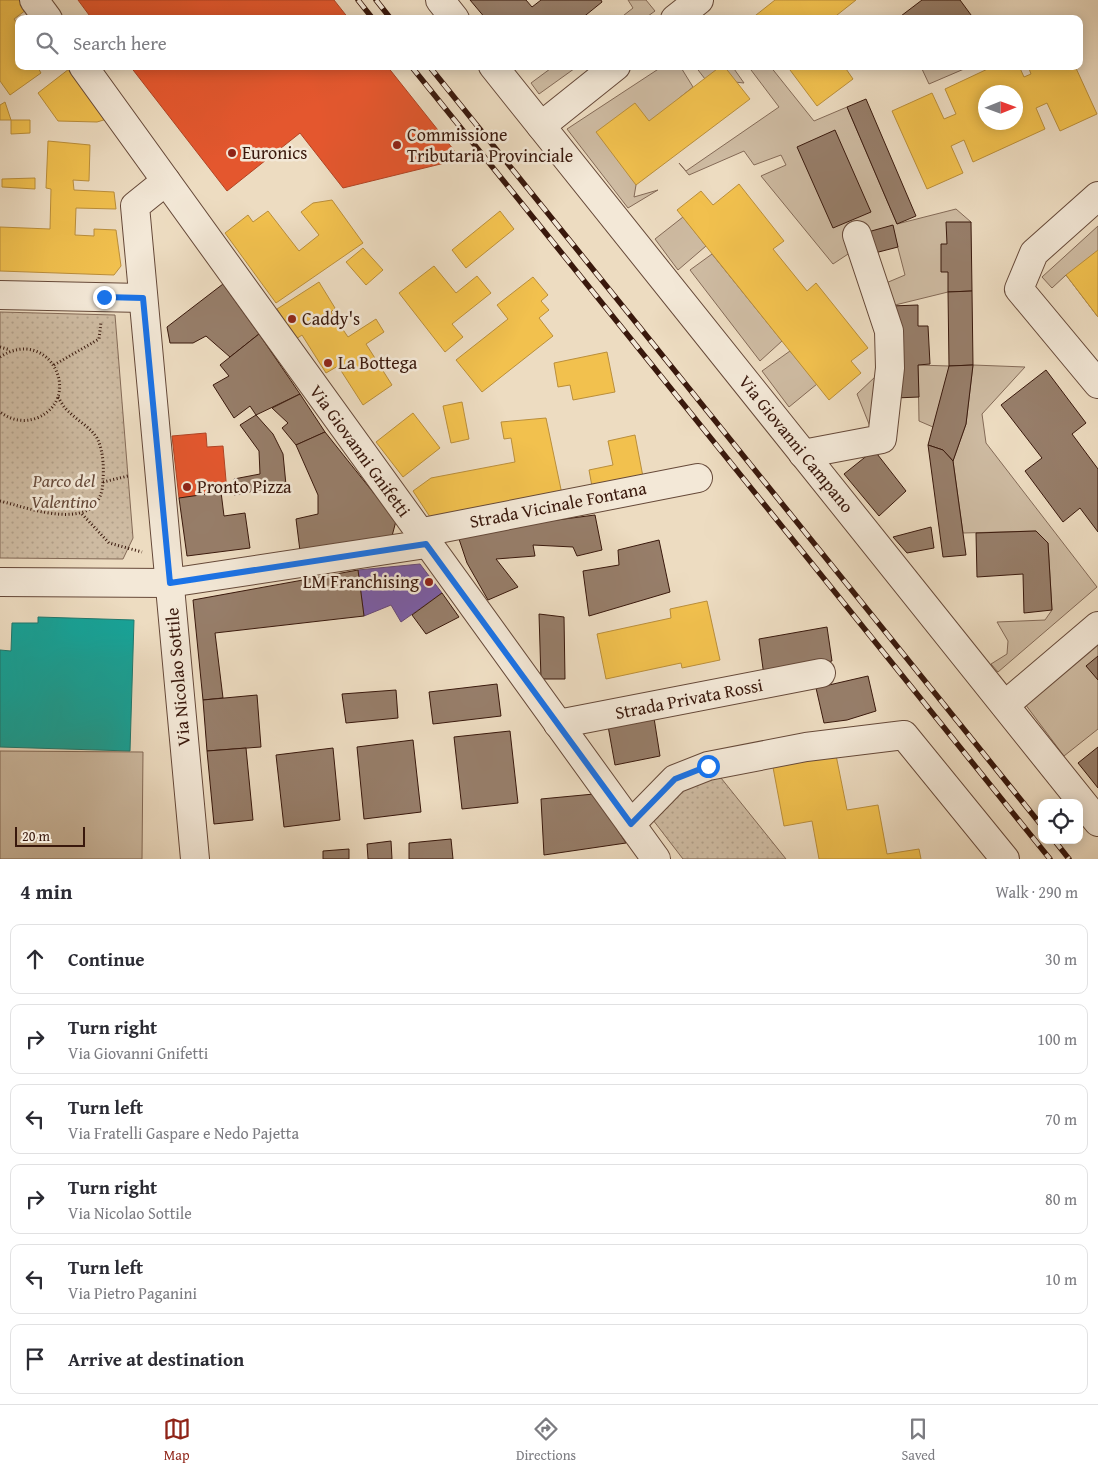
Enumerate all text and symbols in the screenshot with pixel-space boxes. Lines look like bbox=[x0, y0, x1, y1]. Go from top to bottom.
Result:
search box bbox=[15, 15, 1083, 70]
icon: search bbox=[33, 29, 61, 57]
text: Search here bbox=[73, 29, 167, 57]
north arrow bbox=[978, 85, 1023, 130]
place label: Commissione Tributaria Provinciale bbox=[407, 121, 573, 169]
place label: Euronics bbox=[242, 139, 307, 166]
marker: Commissione Tributaria Provinciale bbox=[391, 139, 403, 151]
marker: Euronics bbox=[226, 147, 238, 159]
route end bbox=[93, 286, 116, 309]
place label: Caddy's bbox=[302, 305, 360, 332]
marker: Caddy's bbox=[286, 313, 298, 325]
place label: La Bottega bbox=[338, 349, 418, 376]
marker: La Bottega bbox=[322, 357, 334, 369]
street label: Via Giovanni Campano bbox=[732, 369, 861, 518]
street label: Via Giovanni Gnifetti bbox=[303, 379, 418, 523]
park label: Parco del Valentino bbox=[31, 467, 97, 515]
place label: Pronto Pizza bbox=[197, 473, 292, 500]
street label: Strada Vicinale Fontana bbox=[467, 474, 649, 535]
marker: Pronto Pizza bbox=[181, 481, 193, 493]
place label: LM Franchising bbox=[303, 568, 419, 595]
marker: LM Franchising bbox=[423, 576, 435, 588]
street label: Via Nicolao Sottile bbox=[158, 607, 197, 748]
street label: Strada Privata Rossi bbox=[613, 671, 765, 726]
route start bbox=[697, 755, 720, 778]
map controls bbox=[1038, 799, 1083, 844]
button: locate bbox=[1038, 799, 1083, 844]
scale bar bbox=[15, 824, 85, 847]
text: 20 m bbox=[22, 826, 50, 846]
text: 4 min bbox=[20, 876, 72, 907]
text: Walk · 290 m bbox=[995, 880, 1078, 904]
icon: ahead bbox=[21, 945, 49, 973]
text: Continue bbox=[68, 945, 145, 973]
text: 30 m bbox=[1045, 947, 1077, 971]
text: Turn right bbox=[68, 1013, 157, 1041]
icon: right bbox=[21, 1025, 49, 1053]
text: 100 m bbox=[1037, 1027, 1077, 1051]
text: Via Giovanni Gnifetti bbox=[68, 1041, 208, 1065]
text: Turn left bbox=[68, 1093, 143, 1121]
icon: left bbox=[21, 1105, 49, 1133]
text: 70 m bbox=[1045, 1107, 1077, 1131]
text: Via Fratelli Gaspare e Nedo Pajetta bbox=[68, 1121, 299, 1145]
text: Turn right bbox=[68, 1173, 157, 1201]
icon: right bbox=[21, 1185, 49, 1213]
text: 80 m bbox=[1045, 1187, 1077, 1211]
text: Via Nicolao Sottile bbox=[68, 1201, 192, 1225]
text: Turn left bbox=[68, 1253, 143, 1281]
icon: left bbox=[21, 1265, 49, 1293]
text: 10 m bbox=[1045, 1267, 1077, 1291]
text: Via Pietro Paganini bbox=[68, 1281, 197, 1305]
icon: arrive bbox=[21, 1345, 49, 1373]
text: Arrive at destination bbox=[68, 1345, 244, 1373]
tab: Map bbox=[163, 1415, 191, 1465]
tab: Directions bbox=[516, 1415, 576, 1465]
tab: Saved bbox=[901, 1415, 935, 1465]

